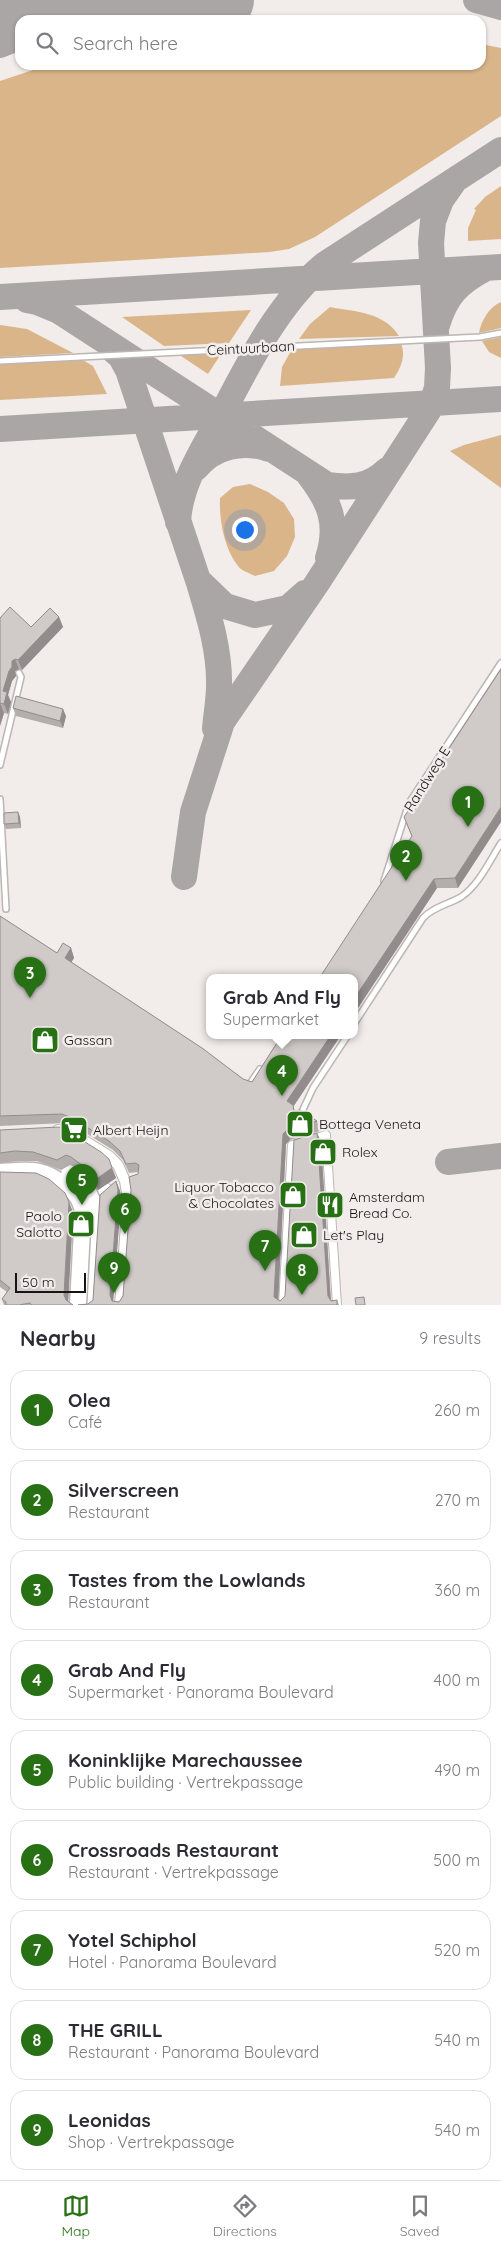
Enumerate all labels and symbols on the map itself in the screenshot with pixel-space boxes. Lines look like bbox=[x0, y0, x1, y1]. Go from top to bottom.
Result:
street label: Ceintuurbaan bbox=[207, 337, 295, 359]
your location bbox=[232, 517, 258, 543]
street label: Randweg E bbox=[400, 743, 454, 815]
pin: 1 bbox=[452, 786, 484, 827]
pin: 2 bbox=[390, 840, 422, 881]
pin: 3 bbox=[14, 957, 46, 998]
shop icon: Gassan bbox=[30, 1025, 60, 1055]
place label: Gassan bbox=[64, 1031, 112, 1049]
pin: 4 bbox=[266, 1055, 298, 1096]
shop icon: Bottega Veneta bbox=[285, 1109, 315, 1139]
supermarket icon: Albert Heijn bbox=[59, 1115, 89, 1145]
place label: Bottega Veneta bbox=[319, 1115, 421, 1133]
place label: Albert Heijn bbox=[93, 1121, 169, 1139]
shop icon: Rolex bbox=[308, 1137, 338, 1167]
place label: Rolex bbox=[342, 1143, 378, 1161]
pin: 5 bbox=[66, 1164, 98, 1205]
place label: Liquor Tobacco & Chocolates bbox=[174, 1178, 274, 1212]
shop icon: Liquor Tobacco & Chocolates bbox=[278, 1180, 308, 1210]
place label: Amsterdam Bread Co. bbox=[349, 1188, 425, 1222]
restaurant icon: Amsterdam Bread Co. bbox=[315, 1190, 345, 1220]
pin: 6 bbox=[109, 1193, 141, 1234]
place label: Paolo Salotto bbox=[16, 1207, 62, 1241]
shop icon: Paolo Salotto bbox=[66, 1209, 96, 1239]
shop icon: Let's Play bbox=[289, 1220, 319, 1250]
place label: Let's Play bbox=[323, 1226, 384, 1244]
pin: 7 bbox=[249, 1230, 281, 1271]
pin: 9 bbox=[98, 1252, 130, 1293]
pin: 8 bbox=[286, 1254, 318, 1295]
scale bar bbox=[15, 1270, 86, 1293]

